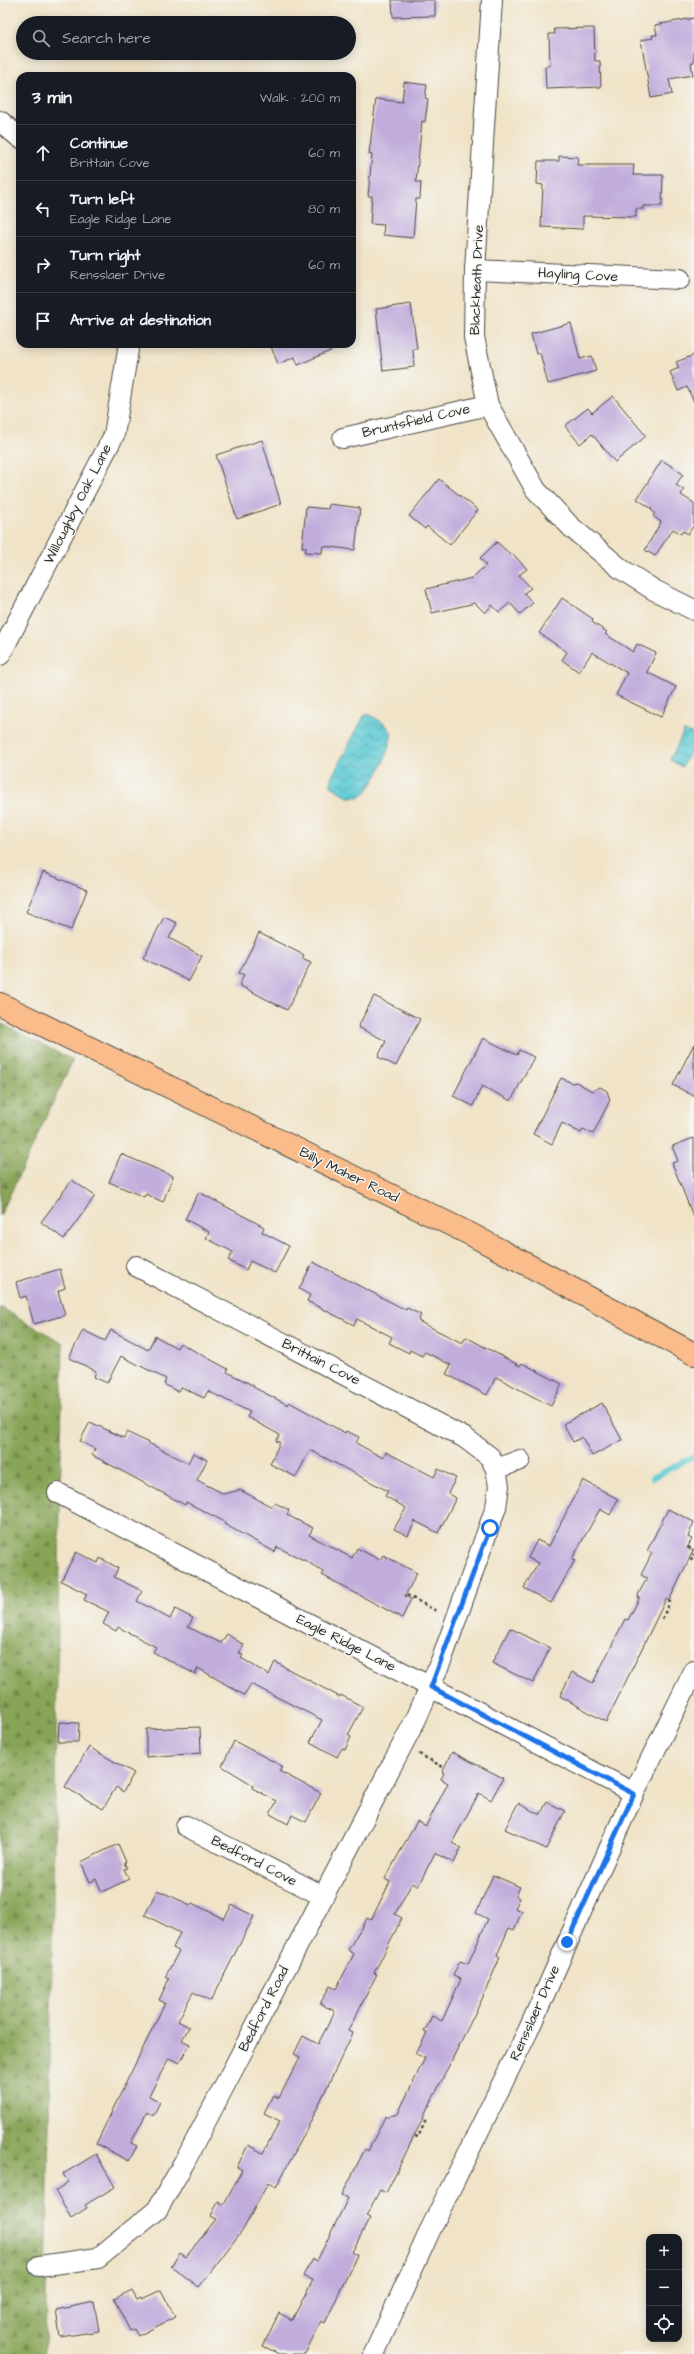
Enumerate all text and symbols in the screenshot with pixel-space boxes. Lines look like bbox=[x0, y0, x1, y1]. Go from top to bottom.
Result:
search box bbox=[16, 16, 356, 60]
icon: search bbox=[30, 27, 52, 49]
text: Search here bbox=[62, 28, 151, 49]
text: 3 min bbox=[32, 86, 72, 110]
text: Walk · 200 m bbox=[260, 89, 340, 107]
text: Continue bbox=[70, 133, 128, 154]
icon: ahead bbox=[32, 142, 54, 164]
text: 60 m bbox=[308, 144, 340, 162]
text: Brittain Cove bbox=[70, 154, 149, 172]
text: Turn left bbox=[70, 189, 134, 210]
icon: left bbox=[32, 198, 54, 220]
text: 80 m bbox=[308, 200, 340, 218]
text: Eagle Ridge Lane bbox=[70, 210, 171, 228]
street label: Blackheath Drive bbox=[465, 224, 489, 335]
text: Turn right bbox=[70, 245, 141, 266]
icon: right bbox=[32, 254, 54, 276]
text: 60 m bbox=[308, 256, 340, 274]
street label: Hayling Cove bbox=[538, 263, 619, 287]
text: Rensslaer Drive bbox=[70, 266, 165, 284]
icon: arrive bbox=[32, 310, 54, 332]
text: Arrive at destination bbox=[70, 310, 211, 331]
street label: Bruntsfield Cove bbox=[360, 399, 472, 443]
street label: Willoughby Oak Lane bbox=[39, 440, 117, 567]
street label: Billy Maher Road bbox=[296, 1142, 402, 1208]
street label: Brittain Cove bbox=[278, 1334, 364, 1391]
route start bbox=[481, 1519, 499, 1537]
street label: Eagle Ridge Lane bbox=[293, 1609, 400, 1677]
street label: Bedford Cove bbox=[208, 1831, 301, 1891]
route end bbox=[558, 1933, 576, 1951]
street label: Rensslaer Drive bbox=[505, 1962, 565, 2064]
street label: Bedford Road bbox=[234, 1963, 294, 2055]
map controls bbox=[646, 2234, 682, 2342]
button: + bbox=[646, 2234, 682, 2270]
button: − bbox=[646, 2270, 682, 2306]
button: locate bbox=[646, 2306, 682, 2342]

